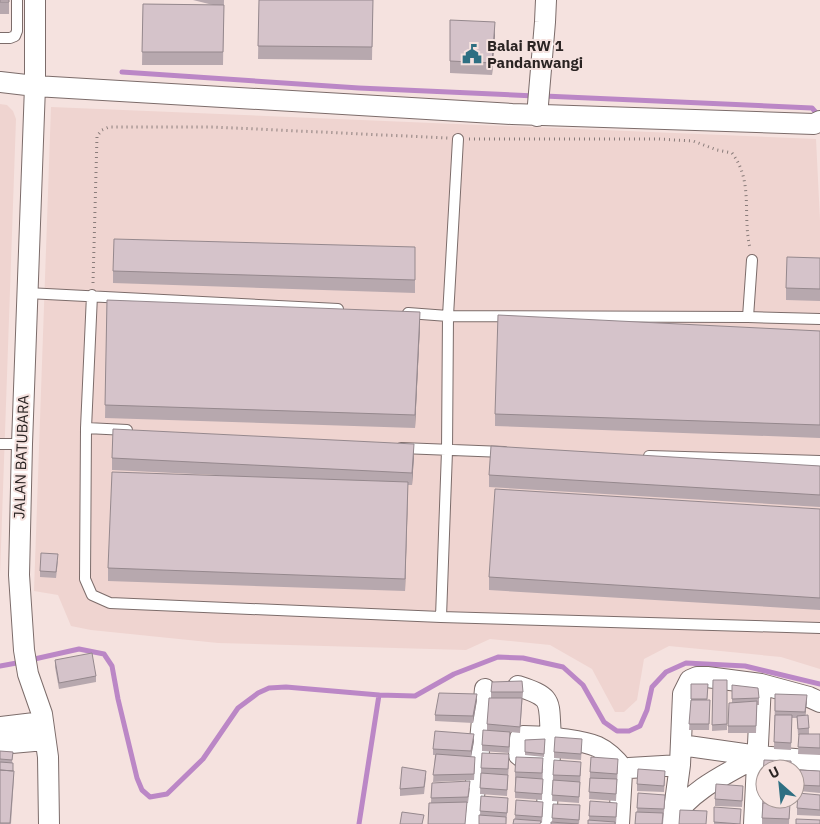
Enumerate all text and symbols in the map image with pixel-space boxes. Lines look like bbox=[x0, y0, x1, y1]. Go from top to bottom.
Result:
place label: Balai RW 1 Pandanwangi bbox=[487, 36, 583, 72]
public building icon: Balai RW 1 Pandanwangi bbox=[461, 43, 483, 65]
street label: JALAN BATUBARA bbox=[9, 394, 33, 519]
north arrow bbox=[755, 759, 805, 809]
text: U bbox=[766, 762, 783, 783]

